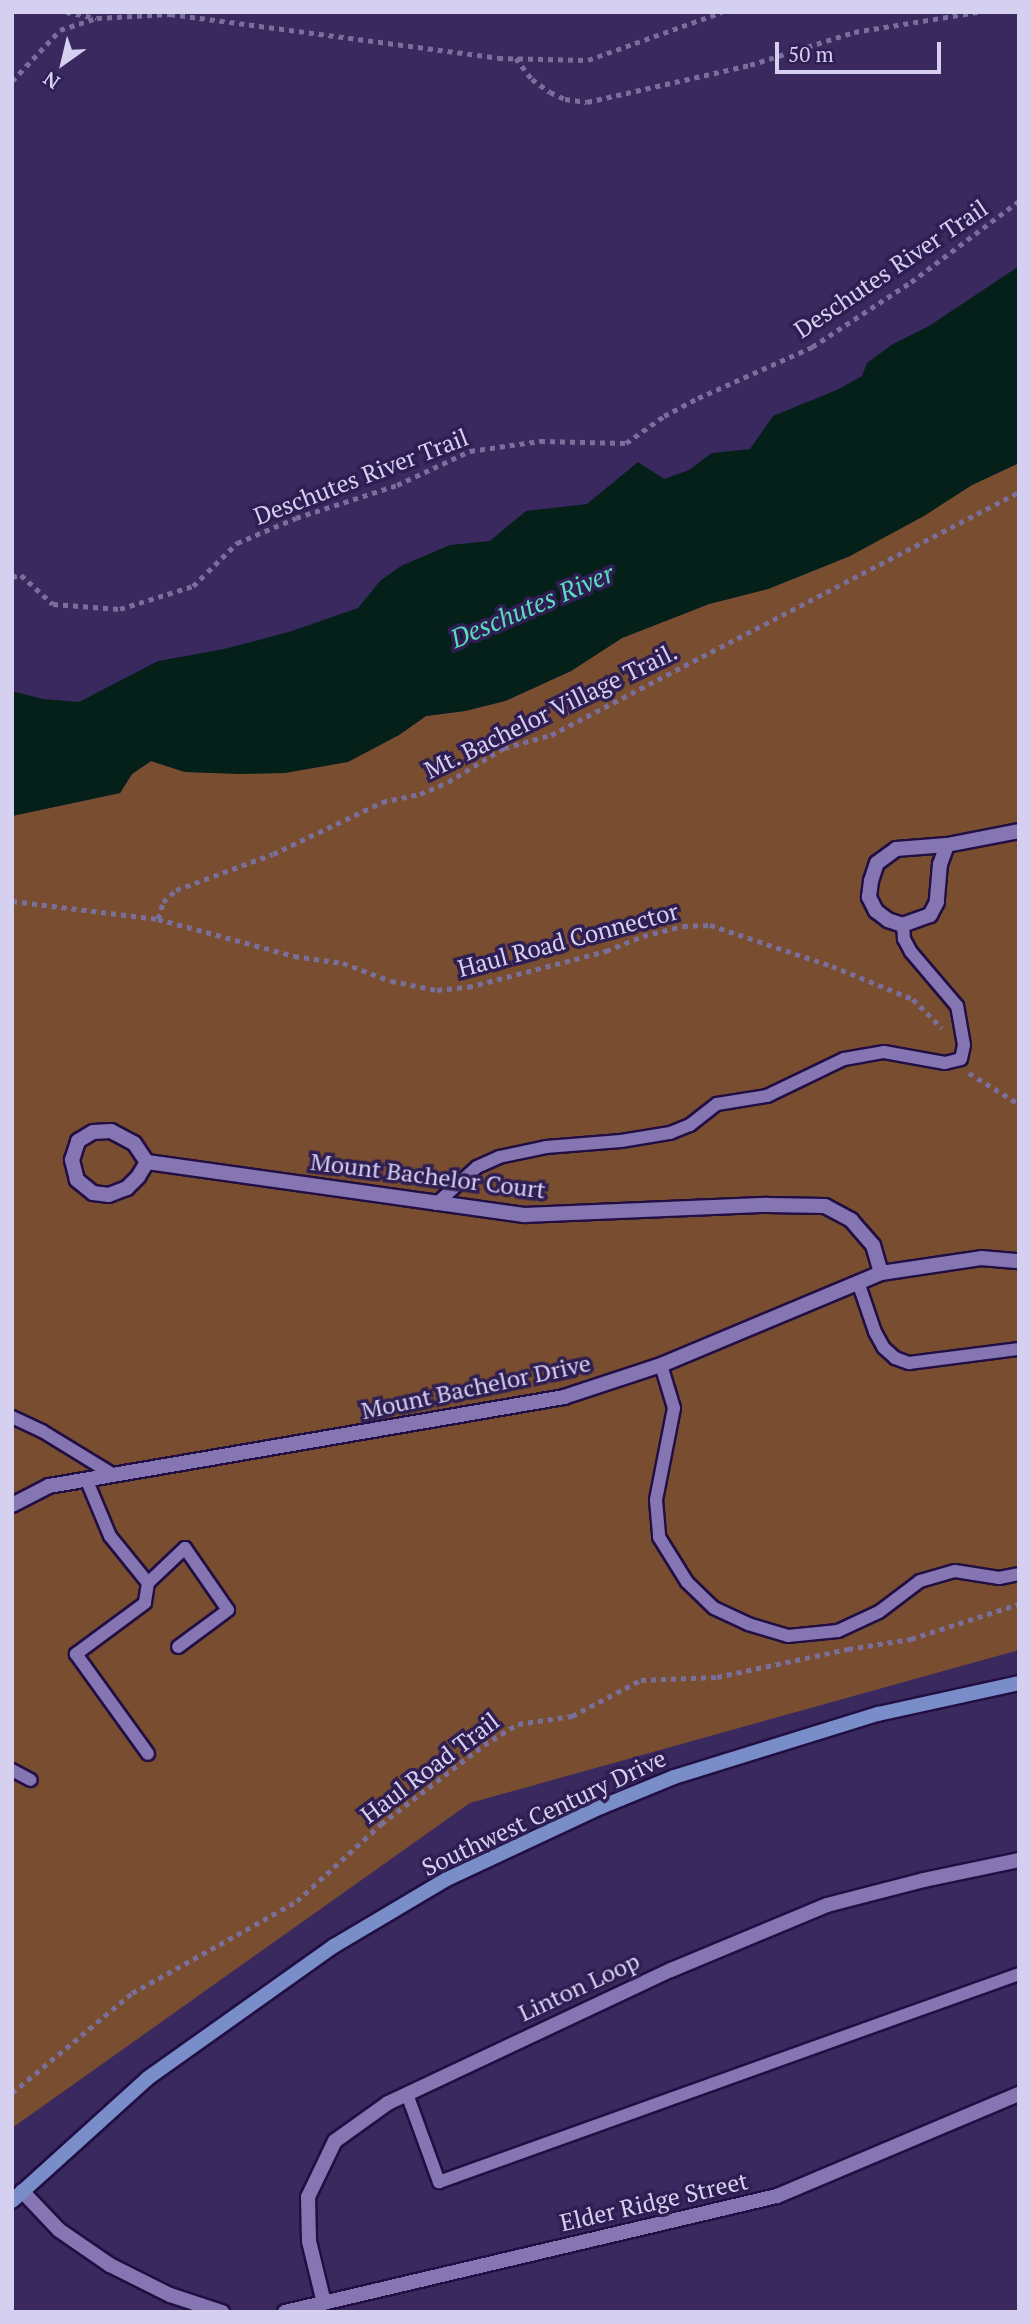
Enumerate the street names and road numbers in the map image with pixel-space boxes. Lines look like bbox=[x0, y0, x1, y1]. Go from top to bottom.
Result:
street label: Deschutes River Trail bbox=[789, 194, 993, 344]
street label: Deschutes River Trail bbox=[250, 423, 472, 531]
street label: Mt. Bachelor Village Trail. bbox=[419, 637, 683, 785]
street label: Haul Road Connector bbox=[455, 897, 681, 983]
street label: Mount Bachelor Court bbox=[309, 1147, 547, 1205]
street label: Mount Bachelor Drive bbox=[359, 1349, 593, 1425]
street label: Haul Road Trail bbox=[355, 1707, 505, 1829]
street label: Southwest Century Drive bbox=[417, 1744, 671, 1882]
street label: Linton Loop bbox=[514, 1946, 644, 2028]
street label: Elder Ridge Street bbox=[557, 2166, 751, 2238]

